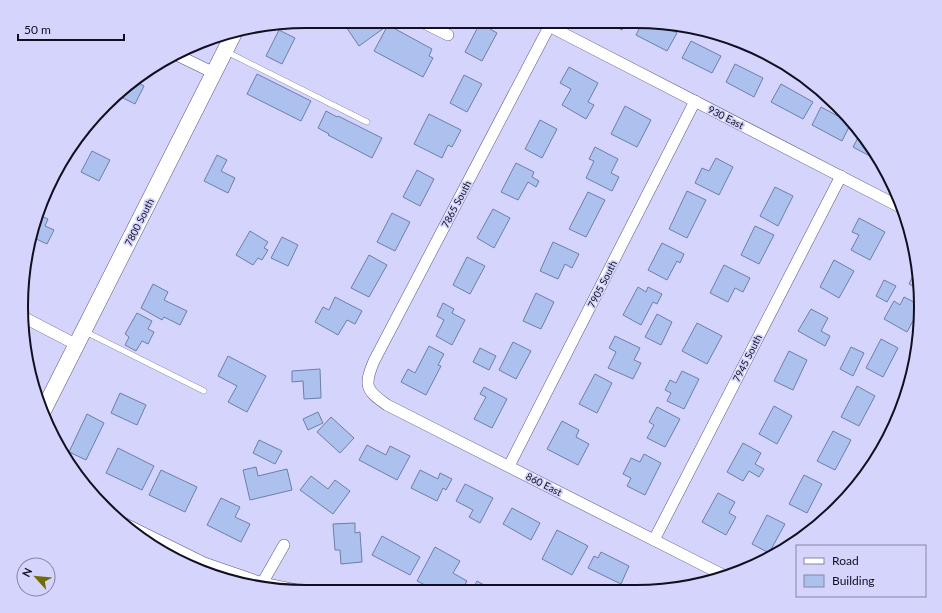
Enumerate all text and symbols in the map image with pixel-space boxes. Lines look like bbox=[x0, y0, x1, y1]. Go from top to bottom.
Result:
scale bar bbox=[18, 16, 124, 42]
text: 50 m bbox=[24, 22, 51, 37]
street label: 930 East bbox=[706, 103, 746, 131]
street label: 7865 South bbox=[439, 178, 473, 230]
street label: 7800 South bbox=[122, 196, 156, 248]
street label: 7905 South bbox=[585, 258, 619, 310]
street label: 7945 South bbox=[730, 332, 764, 384]
street label: 860 East bbox=[524, 470, 564, 498]
legend bbox=[796, 545, 926, 597]
text: Road bbox=[832, 553, 859, 568]
north arrow bbox=[16, 557, 56, 597]
text: N bbox=[19, 566, 34, 579]
text: Building bbox=[832, 573, 875, 588]

